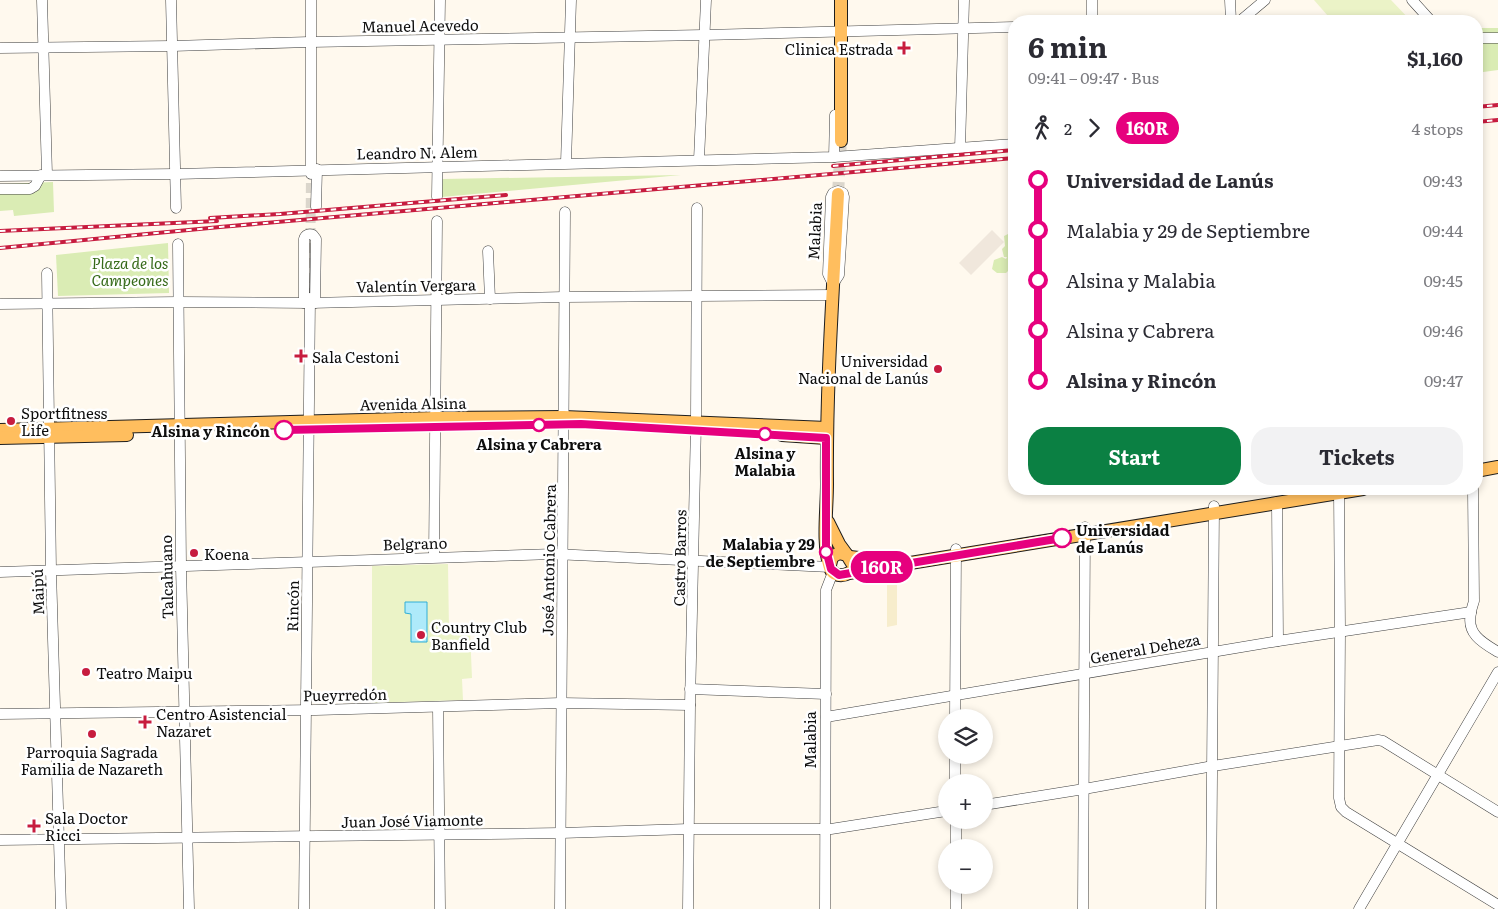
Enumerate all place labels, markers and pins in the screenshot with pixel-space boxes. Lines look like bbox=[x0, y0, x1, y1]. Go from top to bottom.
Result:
place label: Clinica Estrada bbox=[785, 37, 894, 60]
marker: Clinica Estrada bbox=[897, 41, 911, 55]
place label: Sala Cestoni bbox=[312, 345, 399, 368]
marker: Sala Cestoni bbox=[294, 349, 308, 363]
place label: Universidad Nacional de Lanús bbox=[798, 349, 928, 389]
marker: Universidad Nacional de Lanús bbox=[932, 363, 944, 375]
place label: Sportfitness Life bbox=[21, 401, 107, 441]
marker: Sportfitness Life bbox=[5, 415, 17, 427]
marker: Alsina y Cabrera bbox=[532, 418, 546, 432]
place label: Alsina y Rincón bbox=[151, 419, 271, 442]
marker: Alsina y Rincón bbox=[274, 420, 294, 440]
marker: Alsina y Malabia bbox=[758, 427, 772, 441]
place label: Alsina y Cabrera bbox=[476, 432, 602, 455]
place label: Alsina y Malabia bbox=[734, 441, 796, 481]
place label: Universidad de Lanús bbox=[1076, 518, 1170, 558]
marker: Universidad de Lanús bbox=[1052, 528, 1072, 548]
place label: Malabia y 29 de Septiembre bbox=[706, 532, 816, 572]
place label: Koena bbox=[204, 542, 250, 565]
marker: Malabia y 29 de Septiembre bbox=[819, 545, 833, 559]
marker: Koena bbox=[188, 547, 200, 559]
place label: Country Club Banfield bbox=[431, 615, 527, 655]
marker: Country Club Banfield bbox=[415, 629, 427, 641]
place label: Teatro Maipu bbox=[96, 661, 193, 684]
marker: Teatro Maipu bbox=[80, 666, 92, 678]
place label: Centro Asistencial Nazaret bbox=[156, 702, 287, 742]
marker: Centro Asistencial Nazaret bbox=[138, 715, 152, 729]
marker: Parroquia Sagrada Familia de Nazareth bbox=[86, 728, 98, 740]
place label: Parroquia Sagrada Familia de Nazareth bbox=[21, 740, 163, 780]
place label: Sala Doctor Ricci bbox=[45, 806, 128, 846]
marker: Sala Doctor Ricci bbox=[27, 819, 41, 833]

